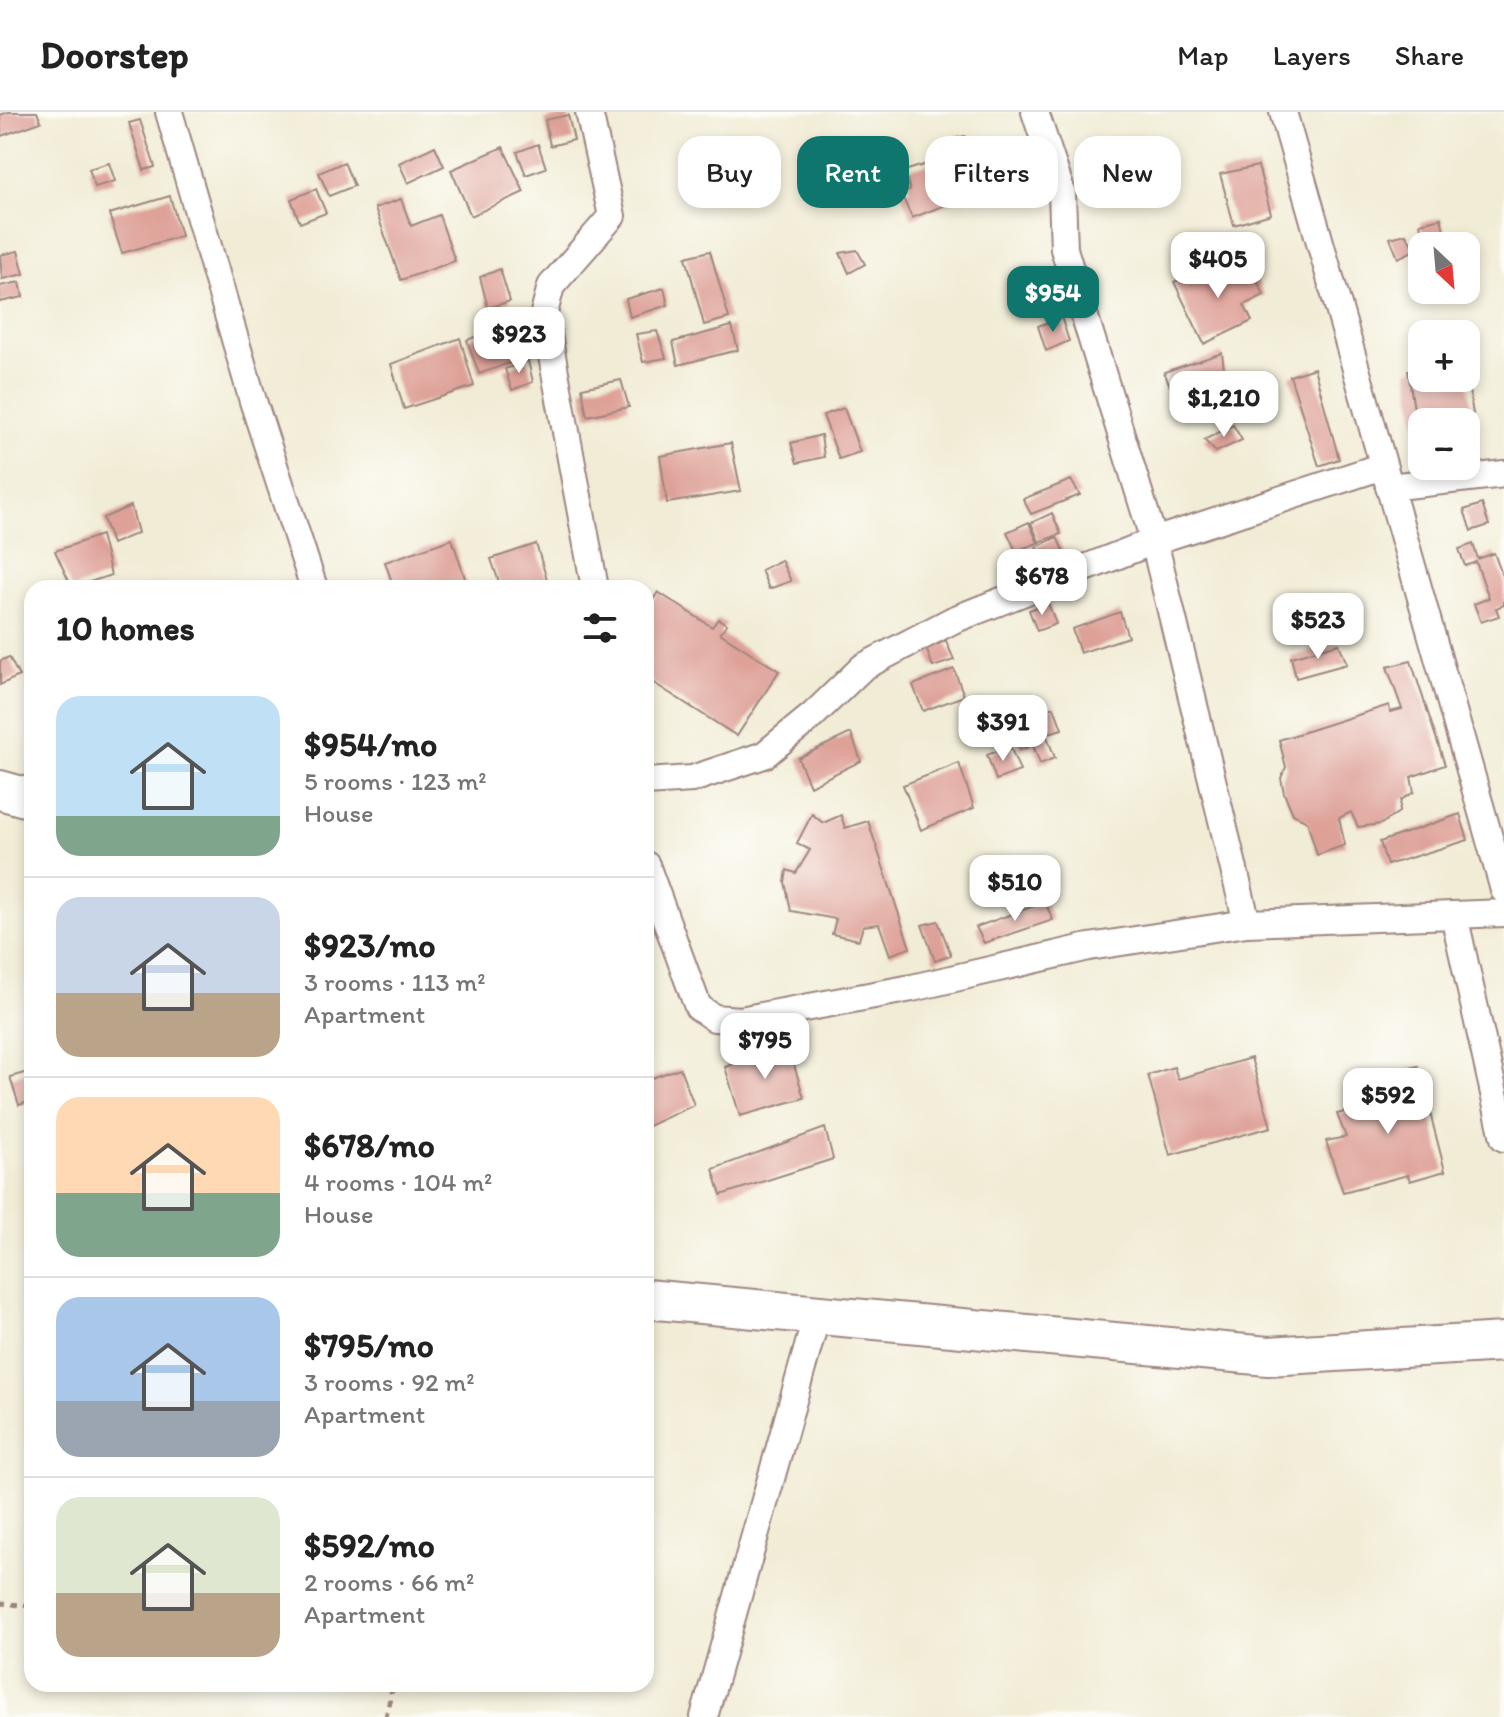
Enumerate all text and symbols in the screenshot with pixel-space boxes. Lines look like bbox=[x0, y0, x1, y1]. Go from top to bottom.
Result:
text: Doorstep bbox=[40, 32, 189, 78]
text: Map bbox=[1177, 38, 1229, 72]
text: Layers bbox=[1273, 38, 1351, 72]
text: Share bbox=[1395, 38, 1464, 72]
chip: Buy bbox=[678, 136, 781, 208]
chip: Rent bbox=[797, 136, 909, 208]
chip: Filters bbox=[925, 136, 1058, 208]
chip: New bbox=[1074, 136, 1181, 208]
pin: $405 bbox=[1171, 232, 1265, 300]
north arrow bbox=[1408, 232, 1480, 304]
map controls bbox=[1408, 232, 1480, 480]
text: $405 bbox=[1189, 242, 1247, 274]
pin: $954 bbox=[1006, 266, 1100, 334]
text: $954 bbox=[1025, 276, 1081, 308]
pin: $923 bbox=[472, 307, 566, 375]
text: $923 bbox=[492, 317, 546, 349]
button: + bbox=[1408, 320, 1480, 392]
pin: $1,210 bbox=[1159, 371, 1289, 439]
text: $1,210 bbox=[1187, 381, 1261, 413]
button: − bbox=[1408, 408, 1480, 480]
pin: $678 bbox=[995, 549, 1089, 617]
text: $678 bbox=[1015, 559, 1069, 591]
pin: $523 bbox=[1271, 593, 1365, 661]
text: $523 bbox=[1291, 603, 1345, 635]
icon: filters bbox=[578, 606, 622, 650]
text: 10 homes bbox=[56, 608, 195, 649]
pin: $391 bbox=[956, 695, 1050, 763]
text: $391 bbox=[976, 705, 1030, 737]
text: $954/mo bbox=[304, 724, 437, 765]
icon: home bbox=[120, 728, 216, 824]
text: 5 rooms · 123 m² bbox=[304, 765, 487, 797]
text: House bbox=[304, 797, 374, 829]
pin: $510 bbox=[968, 855, 1062, 923]
text: $510 bbox=[988, 865, 1042, 897]
text: $923/mo bbox=[304, 925, 436, 966]
icon: home bbox=[120, 929, 216, 1025]
text: 3 rooms · 113 m² bbox=[304, 966, 486, 998]
text: Apartment bbox=[304, 998, 425, 1030]
pin: $795 bbox=[718, 1013, 812, 1081]
text: $795 bbox=[738, 1023, 792, 1055]
pin: $592 bbox=[1341, 1068, 1435, 1136]
text: $592 bbox=[1361, 1078, 1415, 1110]
text: $678/mo bbox=[304, 1125, 435, 1166]
icon: home bbox=[120, 1129, 216, 1225]
text: 4 rooms · 104 m² bbox=[304, 1166, 492, 1198]
text: House bbox=[304, 1198, 374, 1230]
text: $795/mo bbox=[304, 1325, 434, 1366]
icon: home bbox=[120, 1329, 216, 1425]
text: 3 rooms · 92 m² bbox=[304, 1366, 475, 1398]
text: Apartment bbox=[304, 1398, 425, 1430]
text: $592/mo bbox=[304, 1525, 435, 1566]
icon: home bbox=[120, 1529, 216, 1625]
text: 2 rooms · 66 m² bbox=[304, 1566, 474, 1598]
text: Apartment bbox=[304, 1598, 425, 1630]

